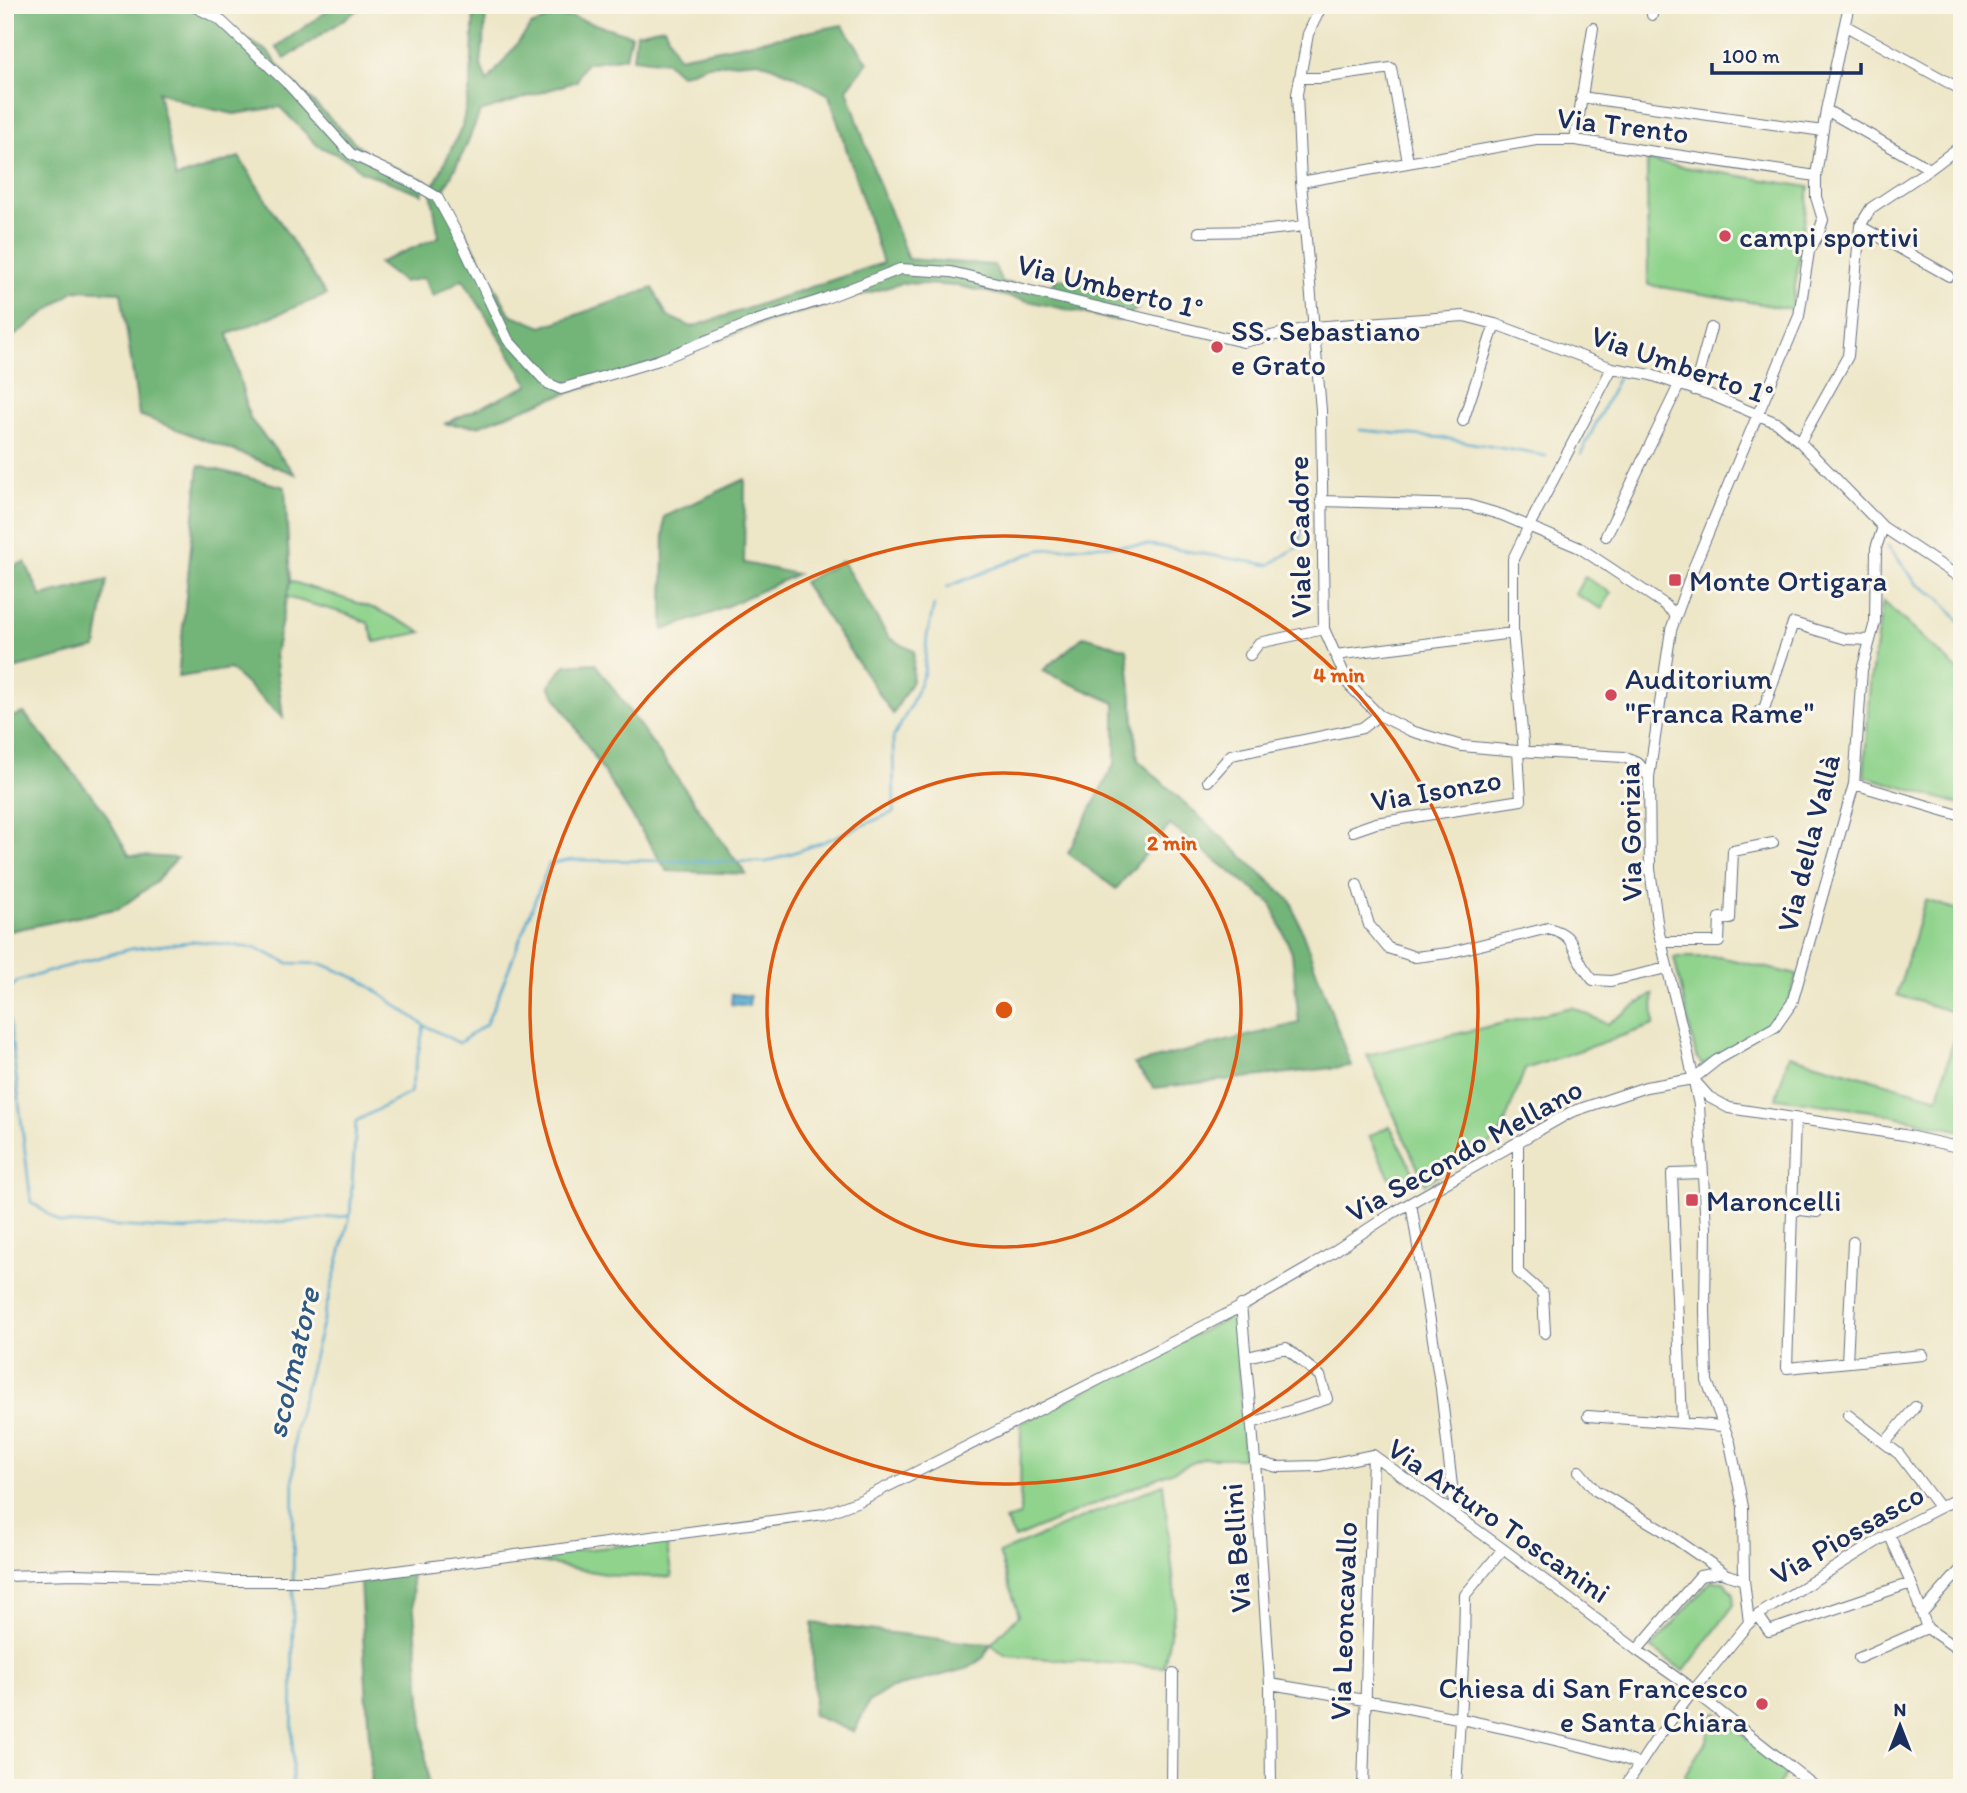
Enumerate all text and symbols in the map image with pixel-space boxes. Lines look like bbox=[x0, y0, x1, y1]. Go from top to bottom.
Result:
scale bar bbox=[1712, 32, 1860, 76]
text: 100 m bbox=[1722, 43, 1780, 68]
street label: Via Trento bbox=[1555, 99, 1691, 151]
place label: campi sportivi bbox=[1739, 218, 1919, 255]
marker: campi sportivi bbox=[1717, 228, 1733, 244]
street label: Via Umberto 1° bbox=[1013, 245, 1207, 327]
place label: SS. Sebastiano e Grato bbox=[1231, 312, 1420, 383]
street label: Via Umberto 1° bbox=[1586, 317, 1778, 413]
marker: SS. Sebastiano e Grato bbox=[1209, 339, 1225, 355]
street label: Viale Cadore bbox=[1279, 455, 1319, 619]
place label: Monte Ortigara bbox=[1689, 562, 1887, 599]
marker: Monte Ortigara bbox=[1667, 572, 1683, 588]
place label: Auditorium "Franca Rame" bbox=[1625, 660, 1814, 731]
text: 4 min bbox=[1313, 662, 1366, 687]
marker: Auditorium "Franca Rame" bbox=[1603, 687, 1619, 703]
street label: Via della Vallà bbox=[1768, 750, 1848, 936]
street label: Via Isonzo bbox=[1368, 760, 1504, 820]
street label: Via Gorizia bbox=[1610, 762, 1650, 902]
text: 2 min bbox=[1147, 830, 1198, 855]
centre of rings bbox=[992, 998, 1016, 1022]
street label: Via Secondo Mellano bbox=[1339, 1070, 1589, 1230]
place label: Maroncelli bbox=[1706, 1182, 1842, 1219]
marker: Maroncelli bbox=[1684, 1192, 1700, 1208]
water label: scolmatore bbox=[256, 1282, 328, 1442]
street label: Via Arturo Toscanini bbox=[1380, 1429, 1618, 1611]
street label: Via Piossasco bbox=[1764, 1475, 1930, 1593]
street label: Via Bellini bbox=[1213, 1482, 1259, 1614]
street label: Via Leoncavallo bbox=[1321, 1521, 1365, 1721]
place label: Chiesa di San Francesco e Santa Chiara bbox=[1438, 1669, 1748, 1740]
north arrow bbox=[1866, 1692, 1936, 1762]
marker: Chiesa di San Francesco e Santa Chiara bbox=[1754, 1696, 1770, 1712]
text: N bbox=[1894, 1698, 1906, 1721]

